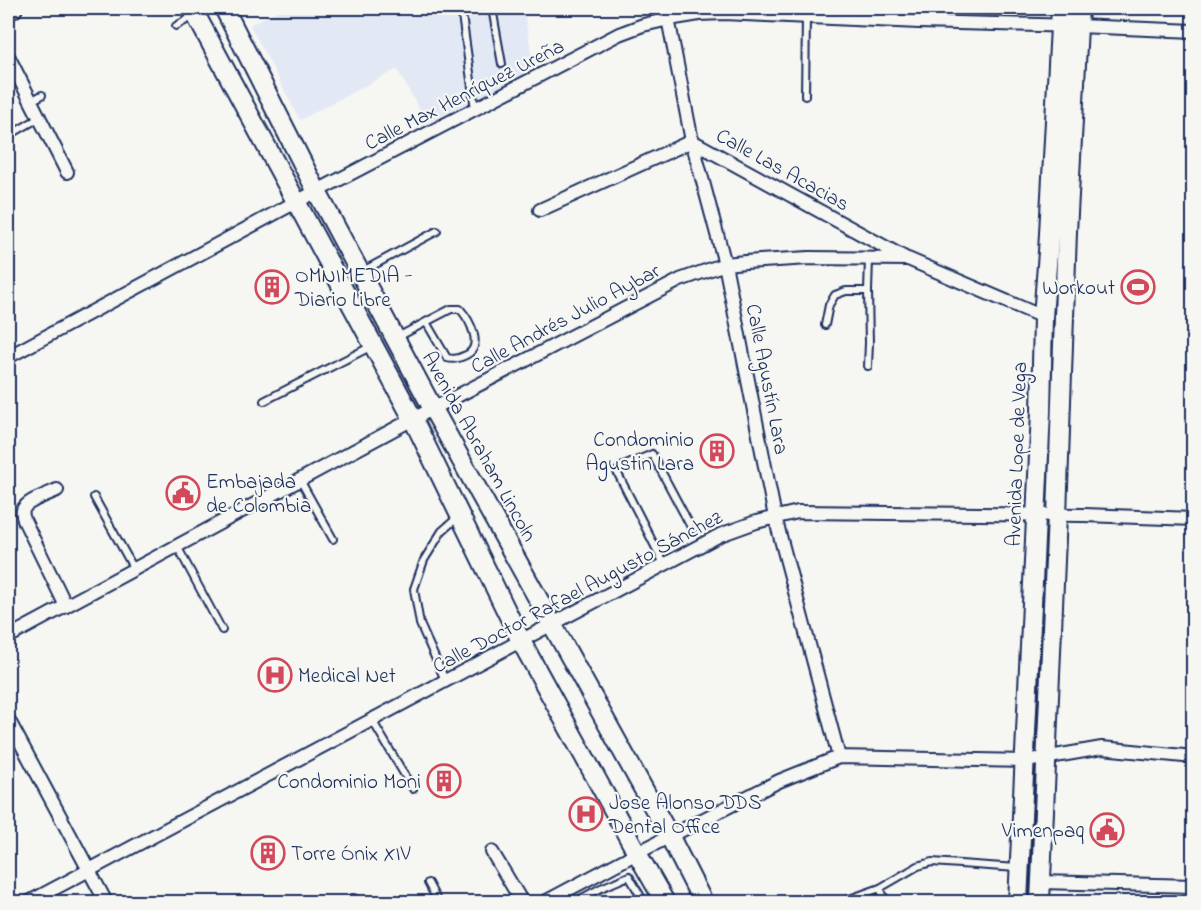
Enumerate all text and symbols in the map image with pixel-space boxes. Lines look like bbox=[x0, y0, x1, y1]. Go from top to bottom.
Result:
street label: Calle Max Henríquez Ureña bbox=[360, 32, 570, 159]
street label: Calle Las Acacias bbox=[710, 122, 854, 220]
street label: Calle Andrés Julio Aybar bbox=[466, 257, 667, 384]
place label: OMNIMEDIA - Diario Libre bbox=[294, 262, 413, 316]
building icon: OMNIMEDIA - Diario Libre bbox=[254, 269, 290, 305]
sports icon: Workout bbox=[1120, 269, 1156, 305]
place label: Workout bbox=[1042, 274, 1115, 304]
street label: Calle Agustín Lara bbox=[735, 301, 795, 458]
street label: Avenida Abraham Lincoln bbox=[413, 346, 543, 548]
street label: Avenida Lope de Vega bbox=[1000, 361, 1038, 547]
place label: Condominio Agustin Lara bbox=[586, 426, 694, 482]
building icon: Condominio Agustin Lara bbox=[699, 433, 735, 469]
place label: Embajada de Colombia bbox=[206, 468, 311, 522]
public building icon: Embajada de Colombia bbox=[165, 475, 201, 511]
street label: Calle Doctor Rafael Augusto Sánchez bbox=[428, 503, 729, 684]
hospital icon: Medical Net bbox=[257, 657, 293, 693]
place label: Medical Net bbox=[298, 662, 396, 692]
building icon: Condominio Moni bbox=[426, 763, 462, 799]
place label: Condominio Moni bbox=[277, 768, 421, 798]
place label: Jose Alonso DDS Dental Office bbox=[608, 789, 761, 843]
hospital icon: Jose Alonso DDS Dental Office bbox=[568, 796, 604, 832]
public building icon: Vimenpaq bbox=[1089, 812, 1125, 848]
place label: Vimenpaq bbox=[1001, 817, 1084, 847]
building icon: Torre Ónix XIV bbox=[250, 835, 286, 871]
place label: Torre Ónix XIV bbox=[291, 840, 410, 870]

